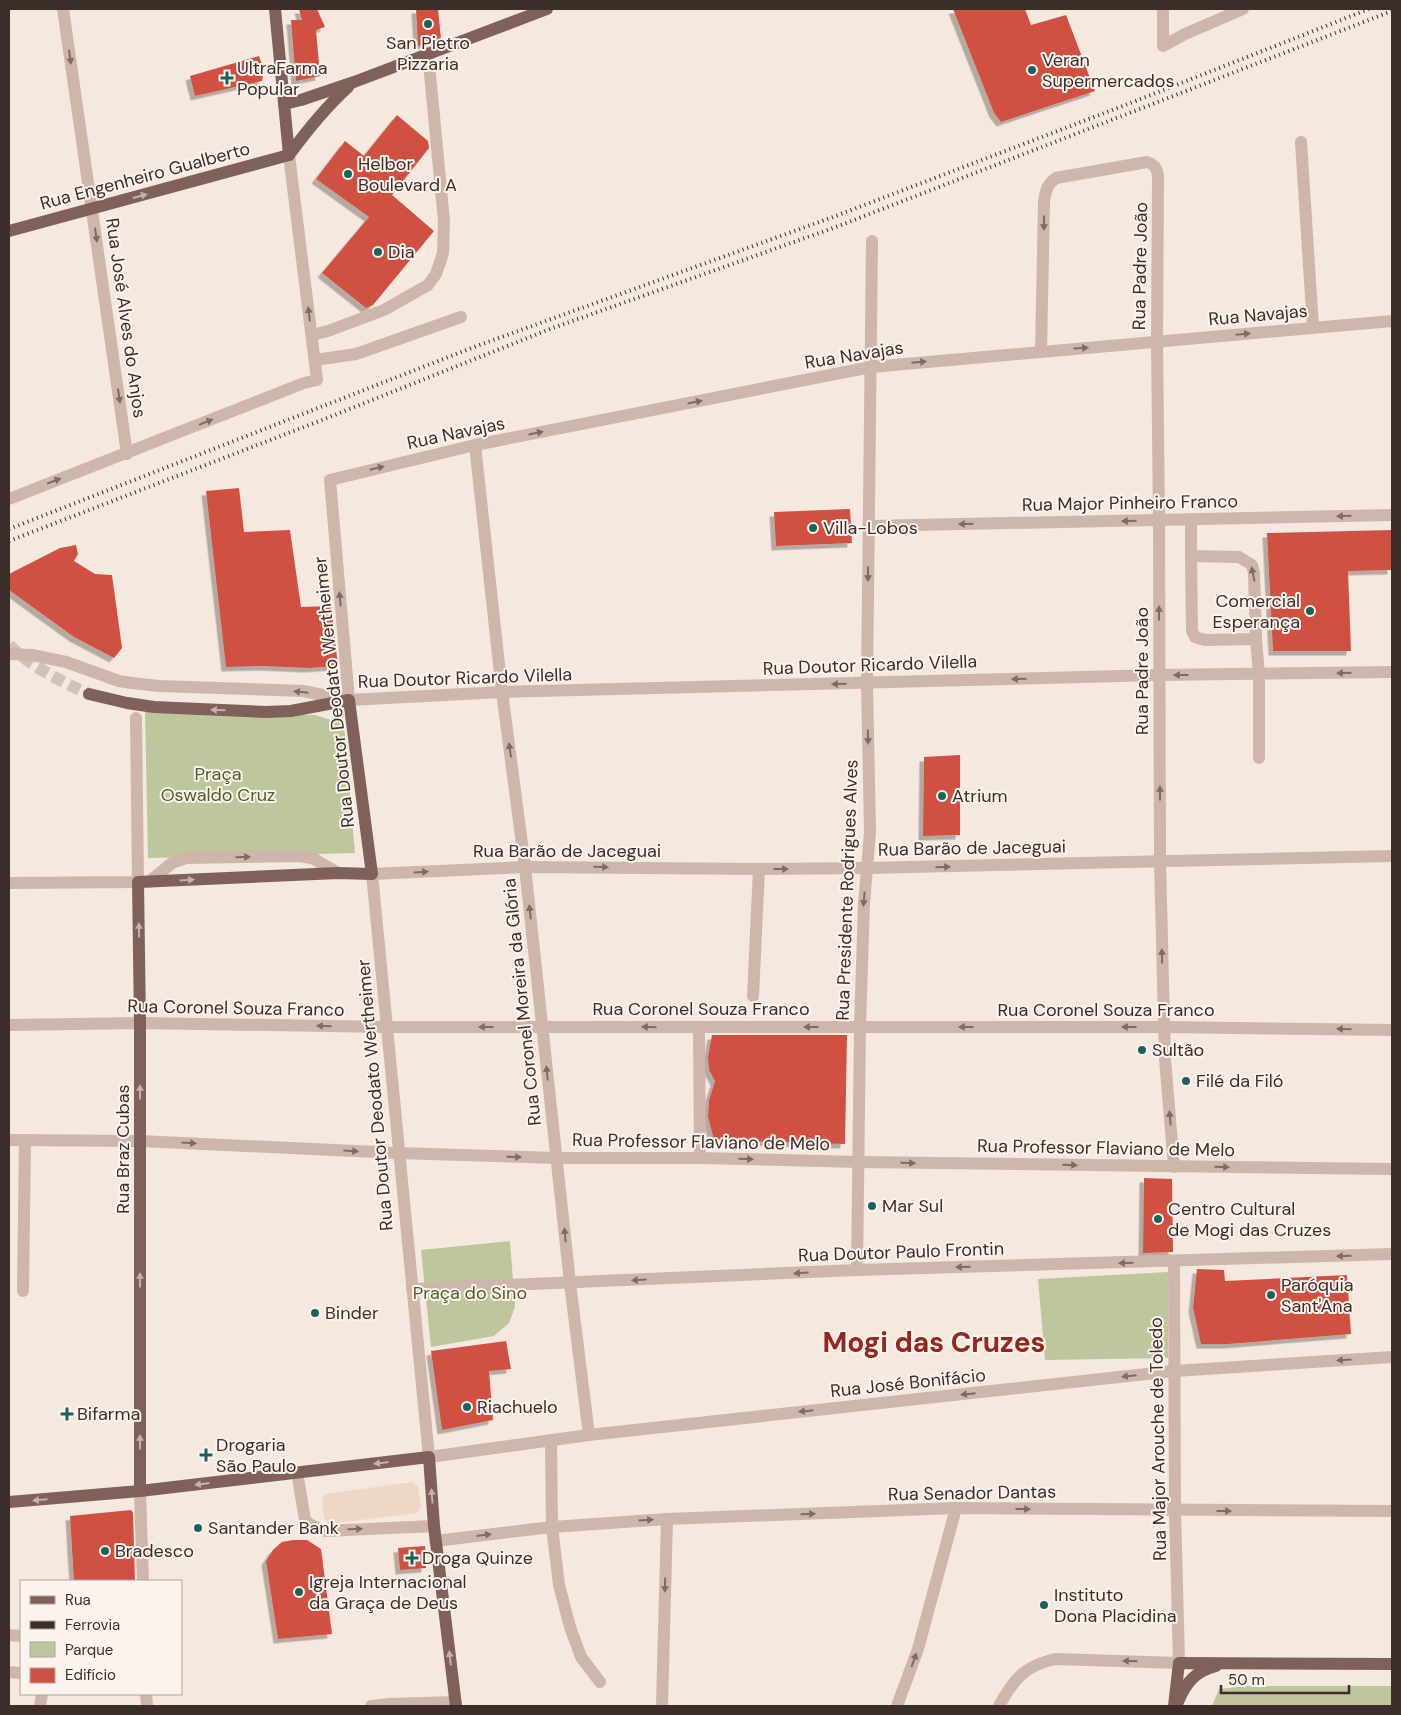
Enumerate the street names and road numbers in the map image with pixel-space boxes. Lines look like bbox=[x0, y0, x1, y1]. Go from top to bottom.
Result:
street label: Rua Engenheiro Gualberto bbox=[37, 136, 253, 216]
street label: Rua Padre João bbox=[1127, 202, 1153, 330]
street label: Rua José Alves do Anjos bbox=[100, 217, 152, 419]
street label: Rua Navajas bbox=[1207, 299, 1309, 331]
street label: Rua Navajas bbox=[803, 335, 905, 375]
street label: Rua Navajas bbox=[405, 411, 507, 455]
street label: Rua Major Pinheiro Franco bbox=[1022, 489, 1238, 517]
street label: Rua Doutor Deodato Wertheimer bbox=[308, 555, 360, 829]
street label: Rua Padre João bbox=[1130, 607, 1154, 735]
street label: Rua Doutor Ricardo Vilella bbox=[762, 649, 978, 681]
street label: Rua Doutor Ricardo Vilella bbox=[357, 662, 573, 694]
street label: Rua Presidente Rodrigues Alves bbox=[830, 759, 864, 1021]
street label: Rua Barão de Jaceguai bbox=[878, 834, 1066, 862]
street label: Rua Barão de Jaceguai bbox=[473, 839, 661, 863]
street label: Rua Coronel Moreira da Glória bbox=[497, 877, 547, 1127]
street label: Rua Doutor Deodato Wertheimer bbox=[351, 958, 399, 1232]
street label: Rua Coronel Souza Franco bbox=[127, 994, 345, 1022]
street label: Rua Coronel Souza Franco bbox=[592, 997, 810, 1021]
street label: Rua Coronel Souza Franco bbox=[997, 998, 1215, 1022]
street label: Rua Braz Cubas bbox=[111, 1084, 135, 1214]
street label: Rua Professor Flaviano de Melo bbox=[572, 1128, 830, 1156]
street label: Rua Professor Flaviano de Melo bbox=[977, 1134, 1235, 1162]
street label: Rua Doutor Paulo Frontin bbox=[798, 1236, 1004, 1268]
street label: Rua Major Arouche de Toledo bbox=[1144, 1317, 1172, 1561]
street label: Rua José Bonifácio bbox=[829, 1363, 987, 1403]
street label: Rua Senador Dantas bbox=[888, 1480, 1056, 1506]

